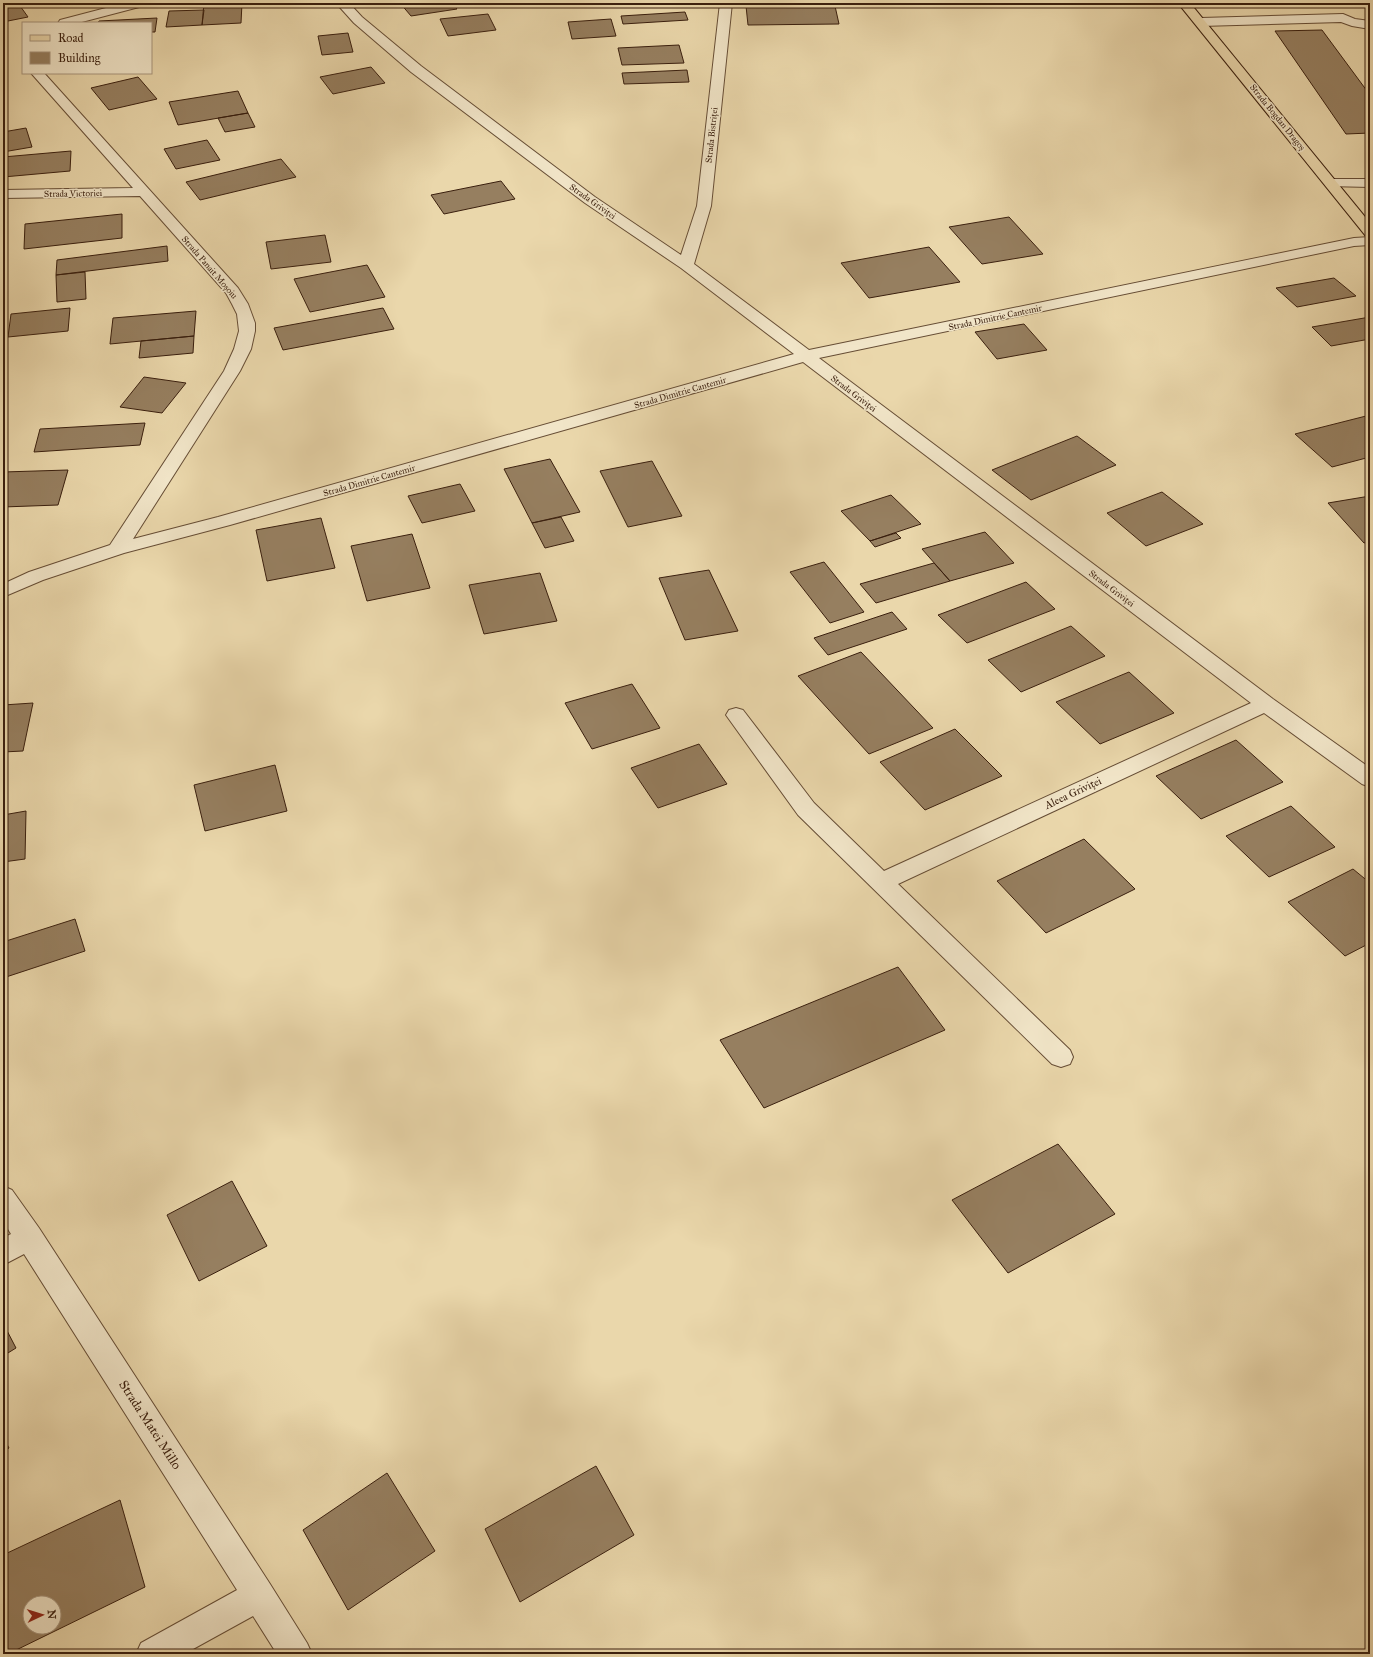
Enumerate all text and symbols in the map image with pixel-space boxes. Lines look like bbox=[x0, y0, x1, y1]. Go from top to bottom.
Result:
legend bbox=[22, 22, 152, 74]
text: Road bbox=[58, 31, 84, 45]
text: Building bbox=[58, 51, 101, 66]
street label: Strada Bogdan Dragoș bbox=[1247, 82, 1308, 153]
street label: Strada Bistriței bbox=[703, 106, 719, 163]
street label: Strada Griviței bbox=[568, 181, 619, 221]
street label: Strada Victoriei bbox=[44, 187, 103, 199]
street label: Strada Panait Moșoiu bbox=[180, 233, 240, 301]
street label: Strada Dimitrie Cantemir bbox=[947, 302, 1043, 332]
street label: Strada Griviței bbox=[829, 372, 879, 414]
street label: Strada Dimitrie Cantemir bbox=[633, 373, 728, 410]
street label: Strada Dimitrie Cantemir bbox=[322, 461, 417, 498]
street label: Strada Griviței bbox=[1087, 567, 1137, 609]
street label: Aleea Griviței bbox=[1042, 774, 1104, 812]
street label: Strada Matei Millo bbox=[115, 1377, 185, 1473]
north arrow bbox=[22, 1595, 62, 1635]
text: N bbox=[45, 1609, 58, 1620]

